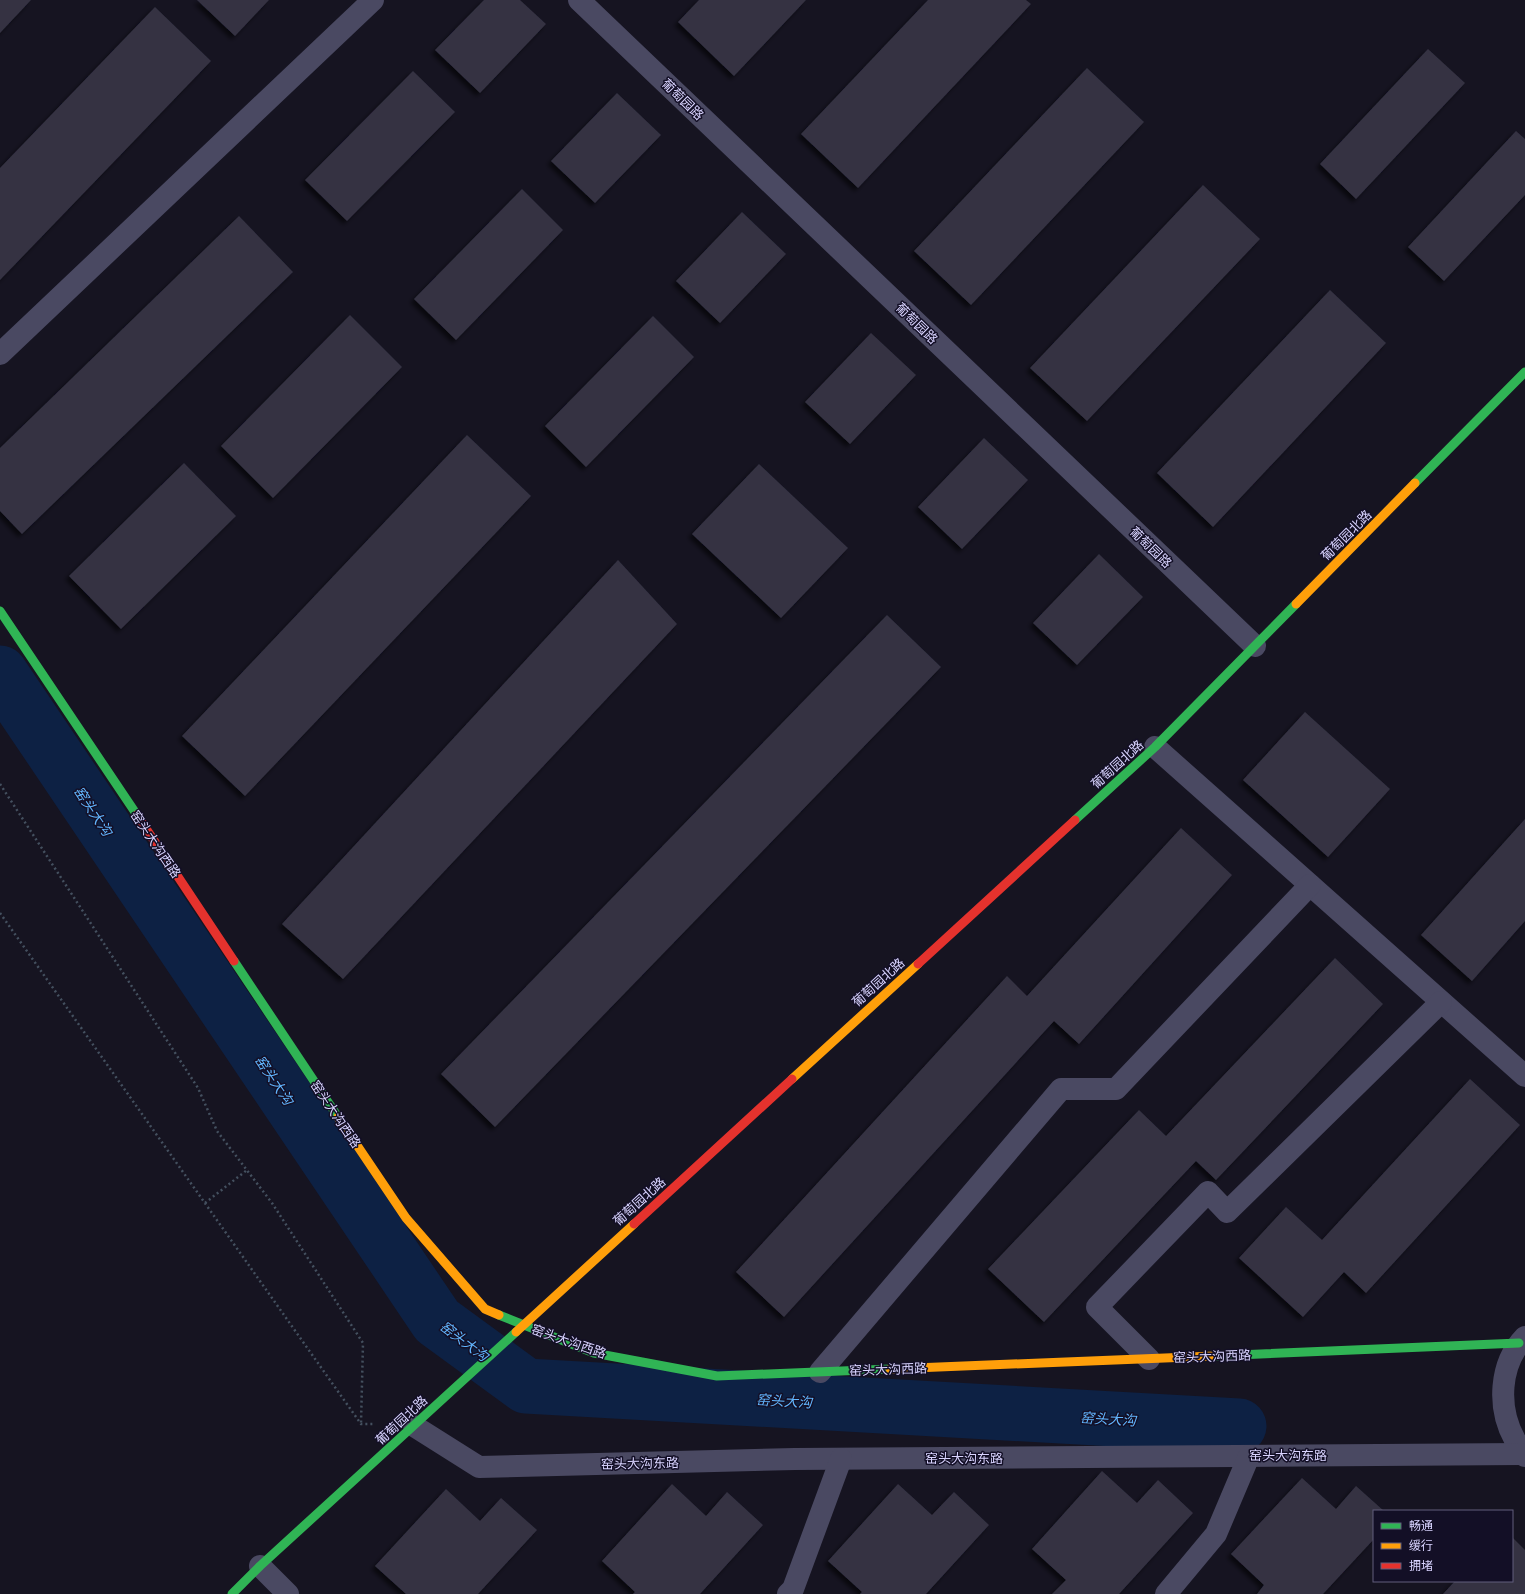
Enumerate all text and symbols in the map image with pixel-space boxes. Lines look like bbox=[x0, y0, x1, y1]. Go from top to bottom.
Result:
street label: 葡萄园路 bbox=[658, 76, 707, 124]
street label: 葡萄园路 bbox=[892, 300, 941, 348]
street label: 葡萄园北路 bbox=[1318, 507, 1375, 564]
street label: 葡萄园路 bbox=[1126, 524, 1175, 572]
street label: 葡萄园北路 bbox=[1088, 737, 1147, 792]
water label: 窑头大沟 bbox=[70, 783, 116, 841]
street label: 窑头大沟西路 bbox=[127, 808, 184, 881]
street label: 葡萄园北路 bbox=[849, 955, 908, 1010]
water label: 窑头大沟 bbox=[251, 1052, 297, 1110]
street label: 窑头大沟西路 bbox=[307, 1078, 364, 1151]
street label: 葡萄园北路 bbox=[610, 1174, 669, 1229]
water label: 窑头大沟 bbox=[436, 1318, 493, 1366]
street label: 窑头大沟西路 bbox=[529, 1322, 608, 1362]
street label: 窑头大沟西路 bbox=[1173, 1348, 1251, 1366]
street label: 窑头大沟西路 bbox=[849, 1361, 927, 1379]
water label: 窑头大沟 bbox=[756, 1392, 814, 1412]
street label: 葡萄园北路 bbox=[372, 1393, 431, 1449]
water label: 窑头大沟 bbox=[1080, 1410, 1138, 1430]
street label: 窑头大沟东路 bbox=[1249, 1448, 1327, 1464]
street label: 窑头大沟东路 bbox=[925, 1451, 1003, 1467]
street label: 窑头大沟东路 bbox=[601, 1455, 679, 1473]
legend bbox=[1373, 1510, 1513, 1582]
text: 畅通 bbox=[1409, 1519, 1433, 1534]
text: 缓行 bbox=[1409, 1539, 1433, 1554]
text: 拥堵 bbox=[1409, 1559, 1433, 1574]

